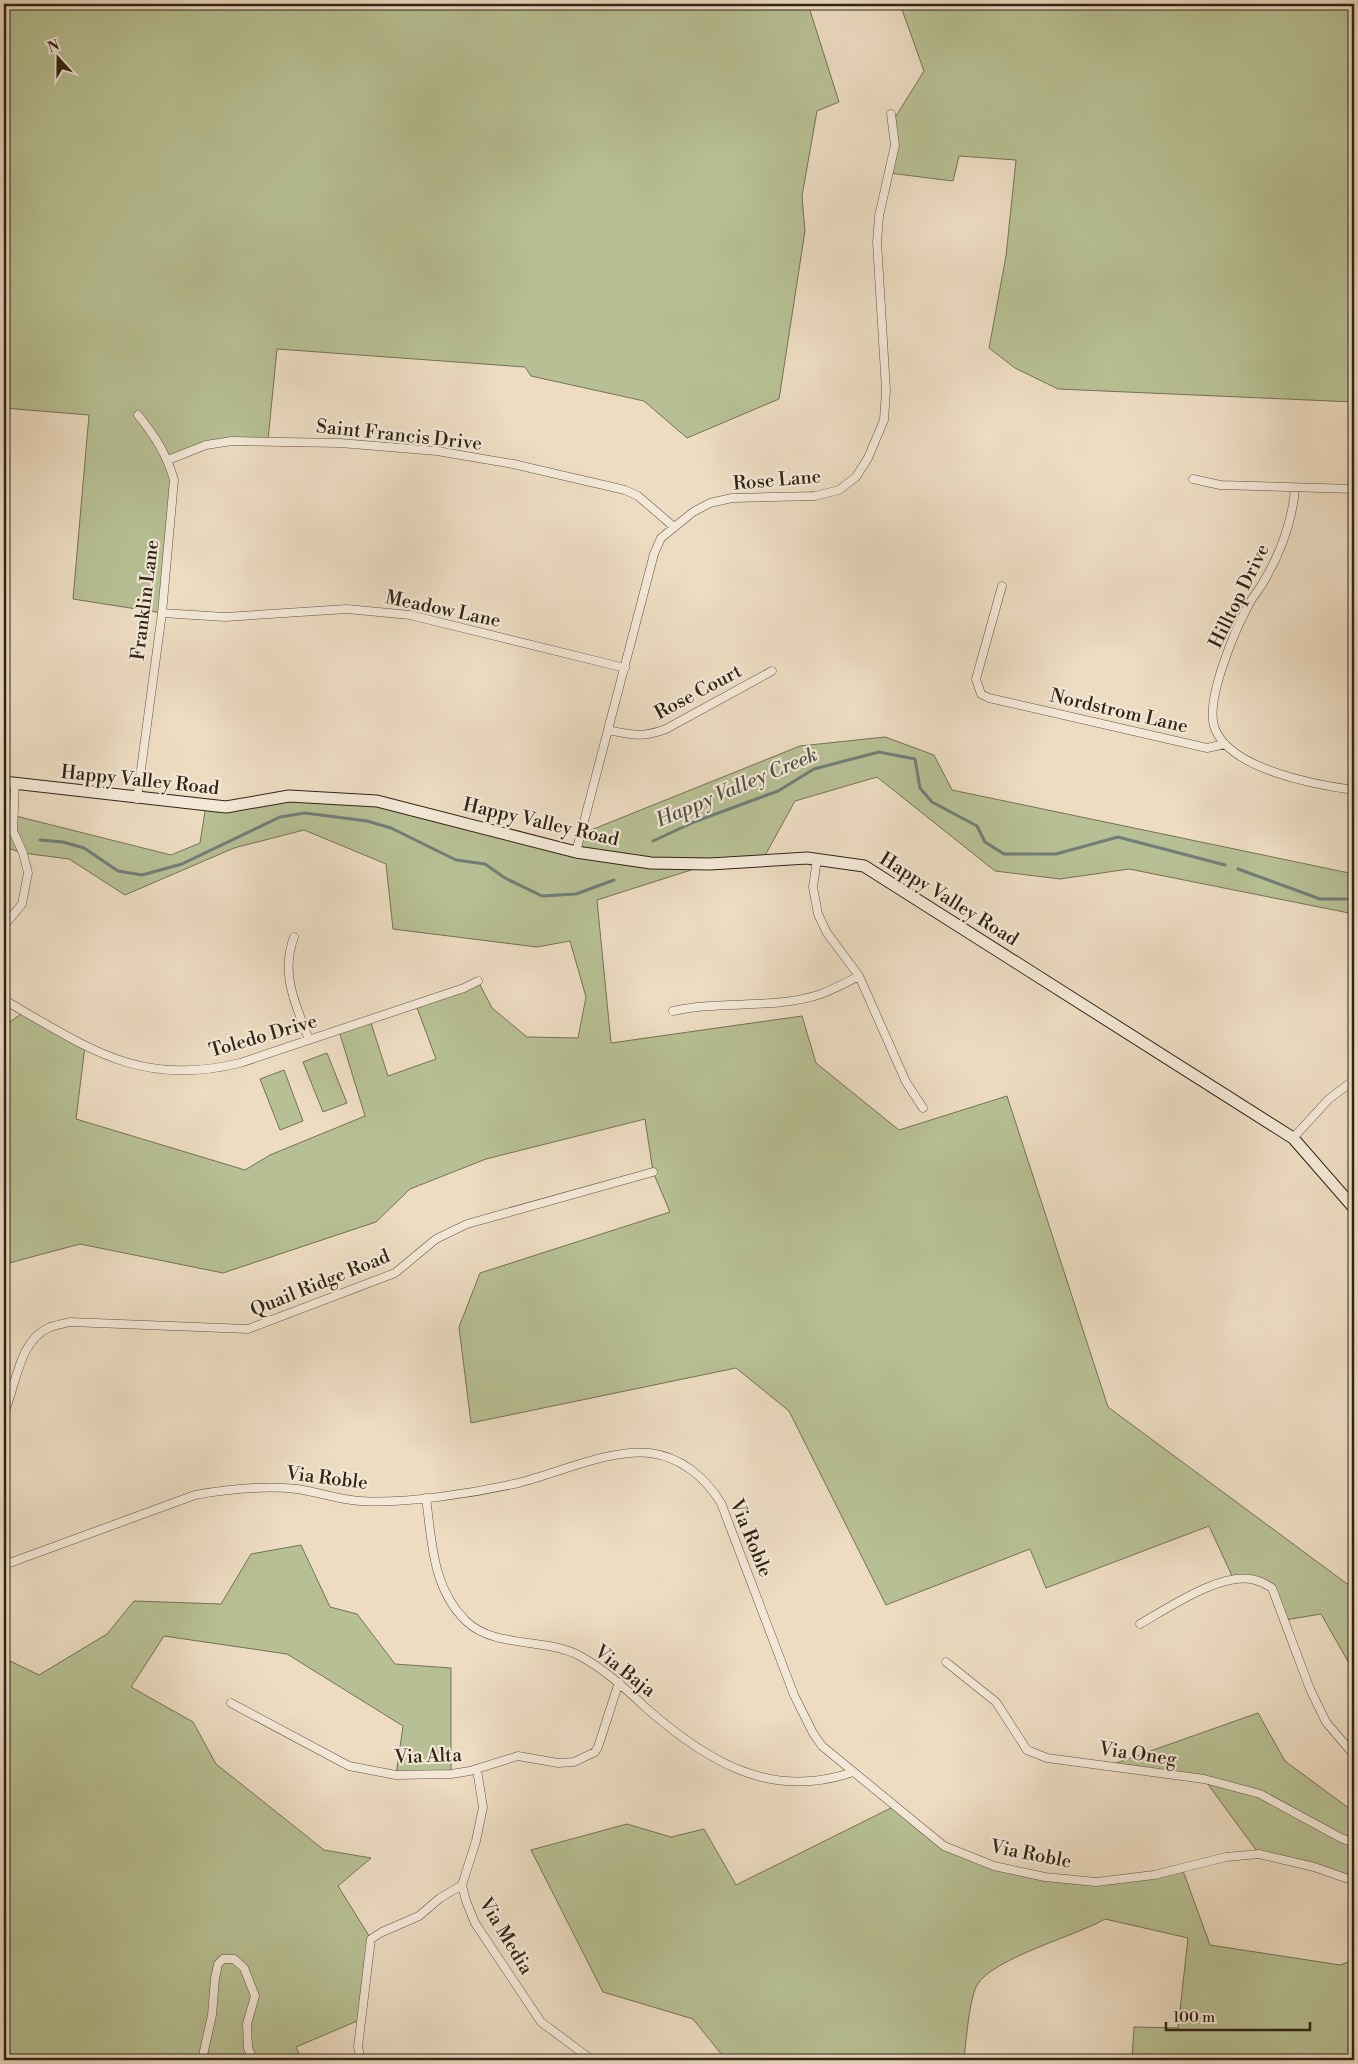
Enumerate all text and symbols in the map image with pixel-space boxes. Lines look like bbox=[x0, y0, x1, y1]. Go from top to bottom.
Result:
north arrow bbox=[32, 32, 82, 82]
text: N bbox=[45, 36, 62, 57]
street label: Saint Francis Drive bbox=[315, 414, 483, 456]
street label: Rose Lane bbox=[732, 464, 822, 496]
street label: Franklin Lane bbox=[126, 538, 164, 662]
street label: Hilltop Drive bbox=[1203, 540, 1275, 652]
street label: Meadow Lane bbox=[383, 585, 503, 633]
street label: Rose Court bbox=[650, 659, 746, 725]
street label: Nordstrom Lane bbox=[1048, 683, 1190, 739]
water label: Happy Valley Creek bbox=[651, 743, 822, 834]
street label: Happy Valley Road bbox=[60, 760, 221, 800]
street label: Happy Valley Road bbox=[461, 792, 621, 852]
street label: Happy Valley Road bbox=[875, 847, 1023, 951]
street label: Toledo Drive bbox=[206, 1009, 320, 1063]
street label: Quail Ridge Road bbox=[247, 1244, 394, 1322]
street label: Via Roble bbox=[284, 1461, 369, 1495]
street label: Via Roble bbox=[724, 1495, 777, 1581]
street label: Via Baja bbox=[589, 1639, 661, 1703]
street label: Via Oneg bbox=[1097, 1737, 1178, 1771]
street label: Via Alta bbox=[393, 1743, 463, 1769]
street label: Via Roble bbox=[987, 1834, 1074, 1874]
street label: Via Media bbox=[473, 1892, 538, 1979]
scale bar bbox=[1166, 1999, 1309, 2031]
text: 100 m bbox=[1173, 2008, 1215, 2027]

